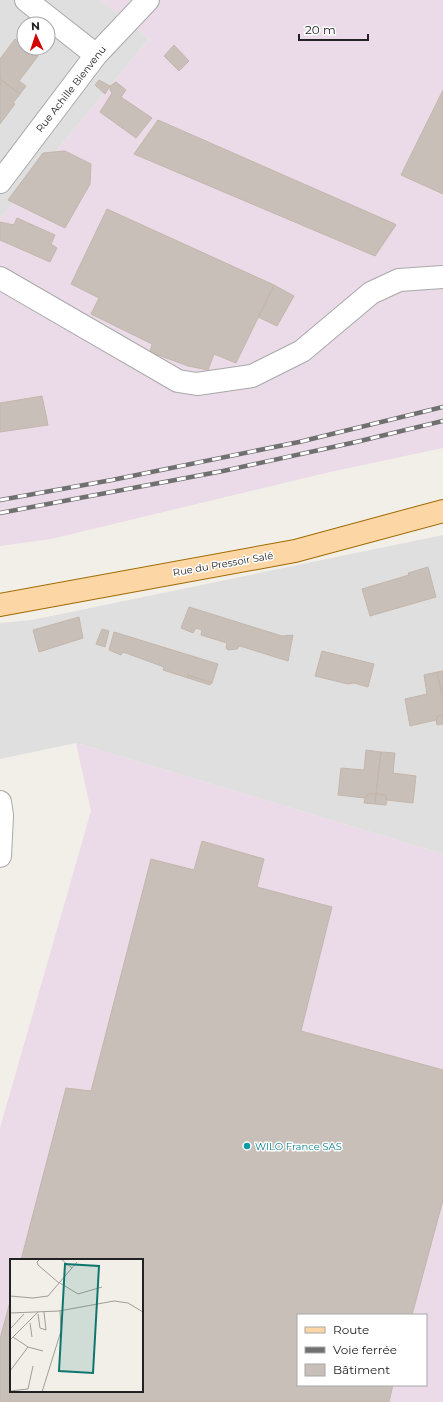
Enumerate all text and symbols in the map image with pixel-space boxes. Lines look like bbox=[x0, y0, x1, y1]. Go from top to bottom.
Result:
north arrow bbox=[16, 16, 56, 56]
scale bar bbox=[299, 16, 368, 42]
text: N bbox=[31, 19, 40, 33]
text: 20 m bbox=[305, 22, 336, 37]
street label: Rue Achille Bienvenu bbox=[33, 43, 109, 135]
street label: Rue du Pressoir Salé bbox=[172, 549, 274, 579]
place label: WILO France SAS bbox=[255, 1140, 342, 1153]
marker: WILO France SAS bbox=[242, 1141, 252, 1151]
inset map bbox=[10, 1259, 143, 1392]
legend bbox=[297, 1314, 427, 1386]
text: Route bbox=[333, 1322, 369, 1337]
text: Voie ferrée bbox=[333, 1342, 397, 1357]
text: Bâtiment bbox=[333, 1362, 390, 1377]

